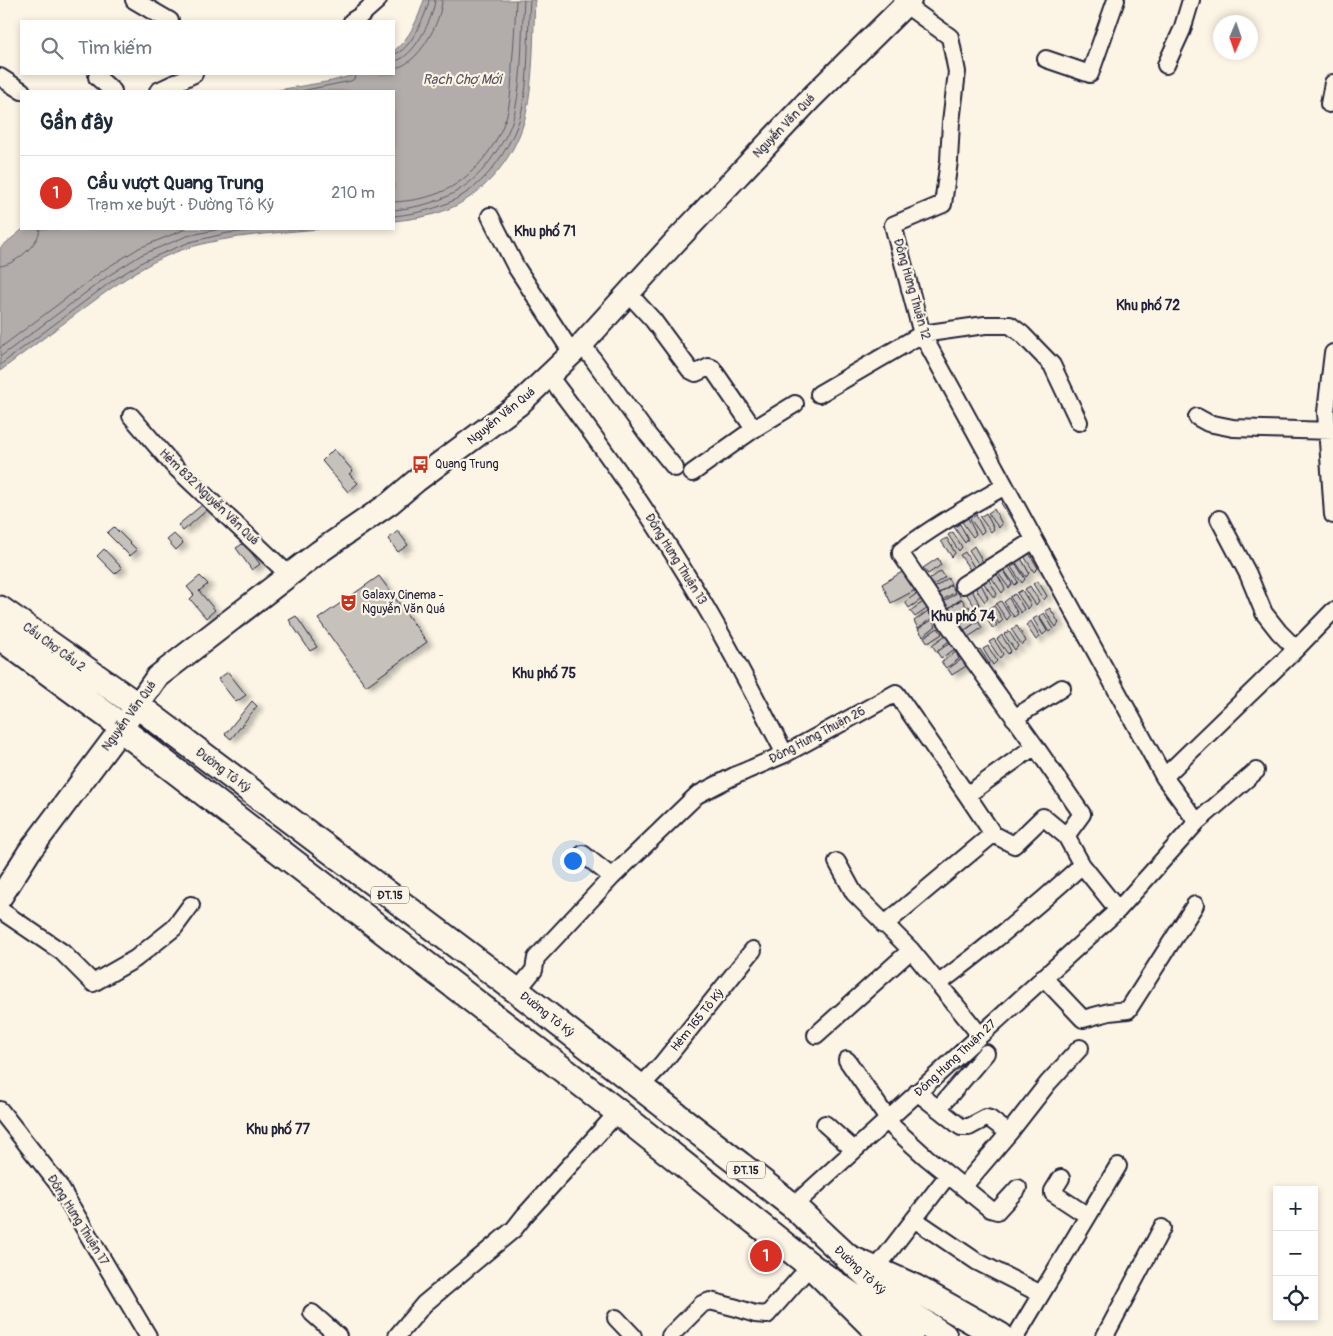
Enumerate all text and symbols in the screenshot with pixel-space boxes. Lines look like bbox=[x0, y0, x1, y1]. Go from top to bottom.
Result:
north arrow bbox=[1213, 15, 1258, 60]
search box bbox=[20, 20, 395, 75]
icon: search bbox=[38, 34, 66, 62]
text: Tìm kiếm bbox=[78, 36, 152, 60]
water label: Rạch Chợ Mới bbox=[423, 71, 504, 88]
street label: Nguyễn Văn Quá bbox=[749, 90, 819, 161]
text: Gần đây bbox=[40, 109, 113, 136]
text: Cầu vượt Quang Trung bbox=[87, 171, 264, 195]
text: 1 bbox=[53, 183, 59, 203]
text: 210 m bbox=[331, 183, 375, 203]
text: Trạm xe buýt · Đường Tô Ký bbox=[87, 195, 274, 215]
district label: Khu phố 71 bbox=[514, 222, 576, 240]
street label: Đông Hưng Thuận 12 bbox=[890, 237, 933, 342]
district label: Khu phố 72 bbox=[1116, 296, 1180, 314]
street label: Nguyễn Văn Quá bbox=[464, 383, 539, 448]
street label: Hẻm 832 Nguyễn Văn Quá bbox=[156, 445, 262, 549]
bus stop icon: Quang Trung bbox=[411, 454, 431, 474]
place label: Quang Trung bbox=[435, 457, 498, 472]
street label: Đông Hưng Thuận 13 bbox=[642, 511, 710, 608]
place label: Galaxy Cinema - Nguyễn Văn Quá bbox=[362, 588, 445, 617]
theatre icon: Galaxy Cinema - Nguyễn Văn Quá bbox=[338, 592, 358, 612]
district label: Khu phố 74 bbox=[931, 607, 996, 625]
street label: Cầu Chợ Cầu 2 bbox=[19, 618, 89, 675]
district label: Khu phố 75 bbox=[512, 664, 576, 682]
street label: Nguyễn Văn Quá bbox=[98, 677, 160, 754]
street label: Đông Hưng Thuận 26 bbox=[767, 704, 868, 767]
street label: Đường Tô Ký bbox=[192, 745, 253, 796]
your location bbox=[560, 848, 586, 874]
road number: ĐT.15 bbox=[371, 886, 409, 904]
street label: Hẻm 165 Tô Ký bbox=[668, 986, 727, 1055]
street label: Đường Tô Ký bbox=[517, 989, 577, 1040]
street label: Đông Hưng Thuận 27 bbox=[911, 1016, 1000, 1100]
district label: Khu phố 77 bbox=[246, 1120, 310, 1138]
road number: ĐT.15 bbox=[727, 1162, 765, 1178]
street label: Đông Hưng Thuận 17 bbox=[44, 1172, 112, 1269]
map controls bbox=[1273, 1186, 1318, 1321]
button: + bbox=[1273, 1186, 1318, 1231]
button: − bbox=[1273, 1231, 1318, 1276]
pin: 1 bbox=[750, 1237, 782, 1275]
street label: Đường Tô Ký bbox=[831, 1243, 888, 1298]
button: locate bbox=[1273, 1276, 1318, 1321]

